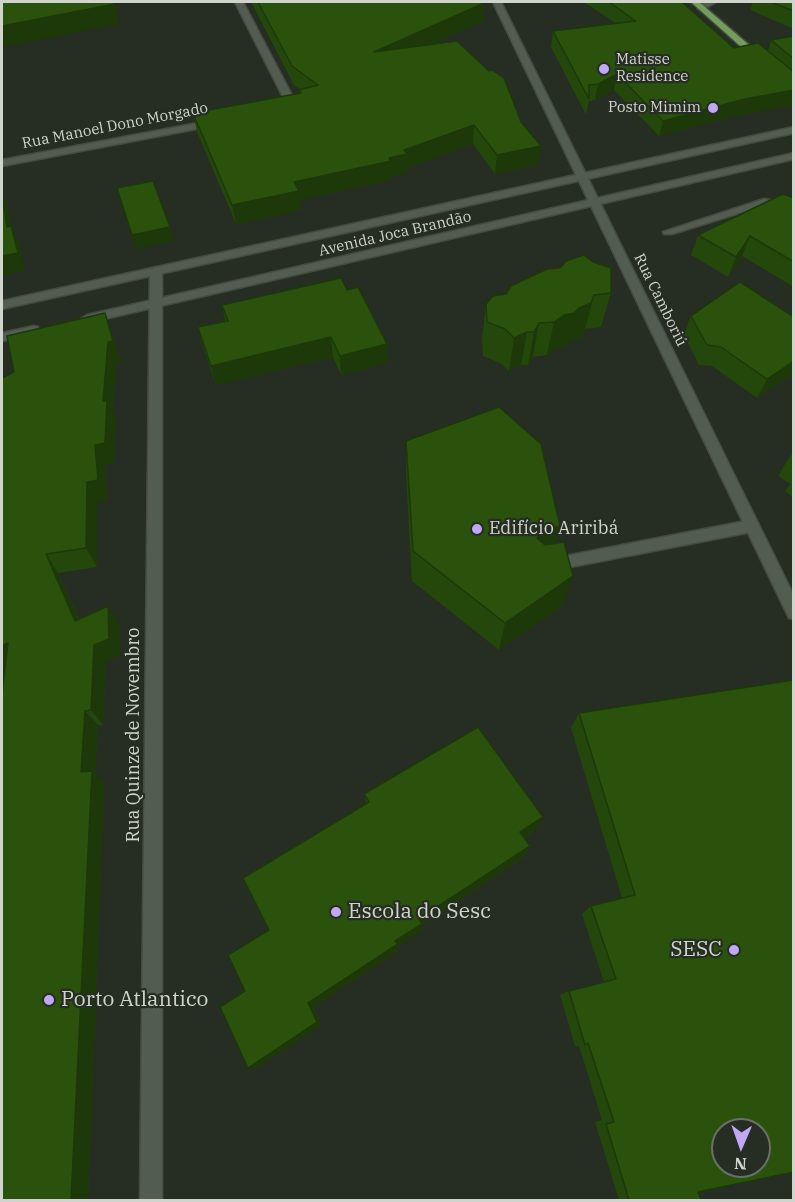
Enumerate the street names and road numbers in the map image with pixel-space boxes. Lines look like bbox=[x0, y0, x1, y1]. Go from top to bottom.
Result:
street label: Rua Manoel Dono Morgado bbox=[20, 99, 210, 153]
street label: Avenida Joca Brandão bbox=[317, 208, 473, 260]
street label: Rua Camboriú bbox=[630, 251, 690, 349]
street label: Rua Quinze de Novembro bbox=[123, 628, 145, 842]

